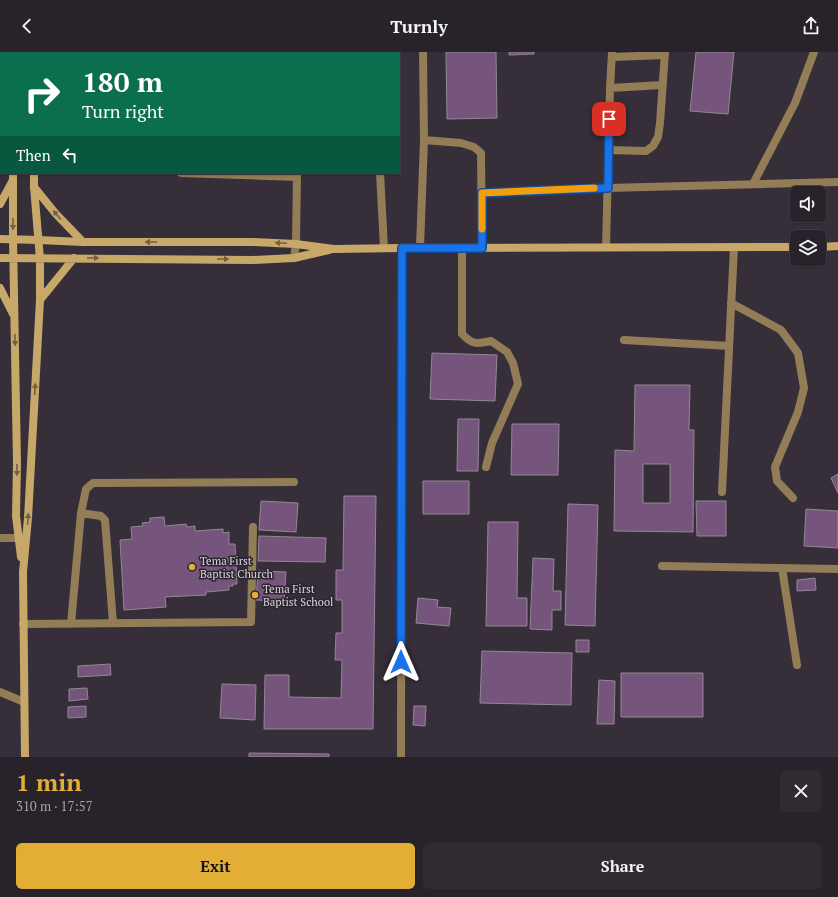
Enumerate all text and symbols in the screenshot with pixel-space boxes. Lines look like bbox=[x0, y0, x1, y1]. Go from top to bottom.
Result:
text: Turnly bbox=[390, 14, 448, 38]
icon: back bbox=[16, 15, 38, 37]
icon: share bbox=[800, 15, 822, 37]
text: 180 m bbox=[82, 63, 163, 100]
icon: right bbox=[16, 68, 68, 120]
text: Turn right bbox=[82, 99, 164, 123]
pin bbox=[592, 102, 626, 136]
icon: arrive bbox=[598, 108, 620, 130]
icon: left bbox=[59, 144, 81, 166]
text: Then bbox=[16, 145, 51, 165]
map controls bbox=[790, 186, 826, 266]
button: sound bbox=[790, 186, 826, 222]
one-way arrow bbox=[53, 210, 62, 221]
one-way arrow bbox=[10, 218, 16, 231]
button: layers bbox=[790, 230, 826, 266]
one-way arrow bbox=[144, 239, 157, 245]
one-way arrow bbox=[275, 240, 287, 247]
one-way arrow bbox=[87, 255, 100, 261]
one-way arrow bbox=[217, 256, 230, 262]
one-way arrow bbox=[12, 334, 18, 347]
one-way arrow bbox=[32, 382, 38, 395]
one-way arrow bbox=[14, 464, 20, 477]
one-way arrow bbox=[24, 513, 31, 525]
place label: Tema First Baptist Church bbox=[200, 554, 274, 581]
marker: Tema First Baptist Church bbox=[187, 562, 197, 572]
place label: Tema First Baptist School bbox=[263, 582, 333, 609]
marker: Tema First Baptist School bbox=[250, 590, 260, 600]
position arrow bbox=[380, 641, 422, 683]
text: 1 min bbox=[16, 766, 82, 798]
button: close bbox=[780, 770, 822, 812]
text: 310 m · 17:57 bbox=[16, 797, 93, 815]
button: Exit bbox=[16, 843, 415, 889]
button: Share bbox=[423, 843, 822, 889]

